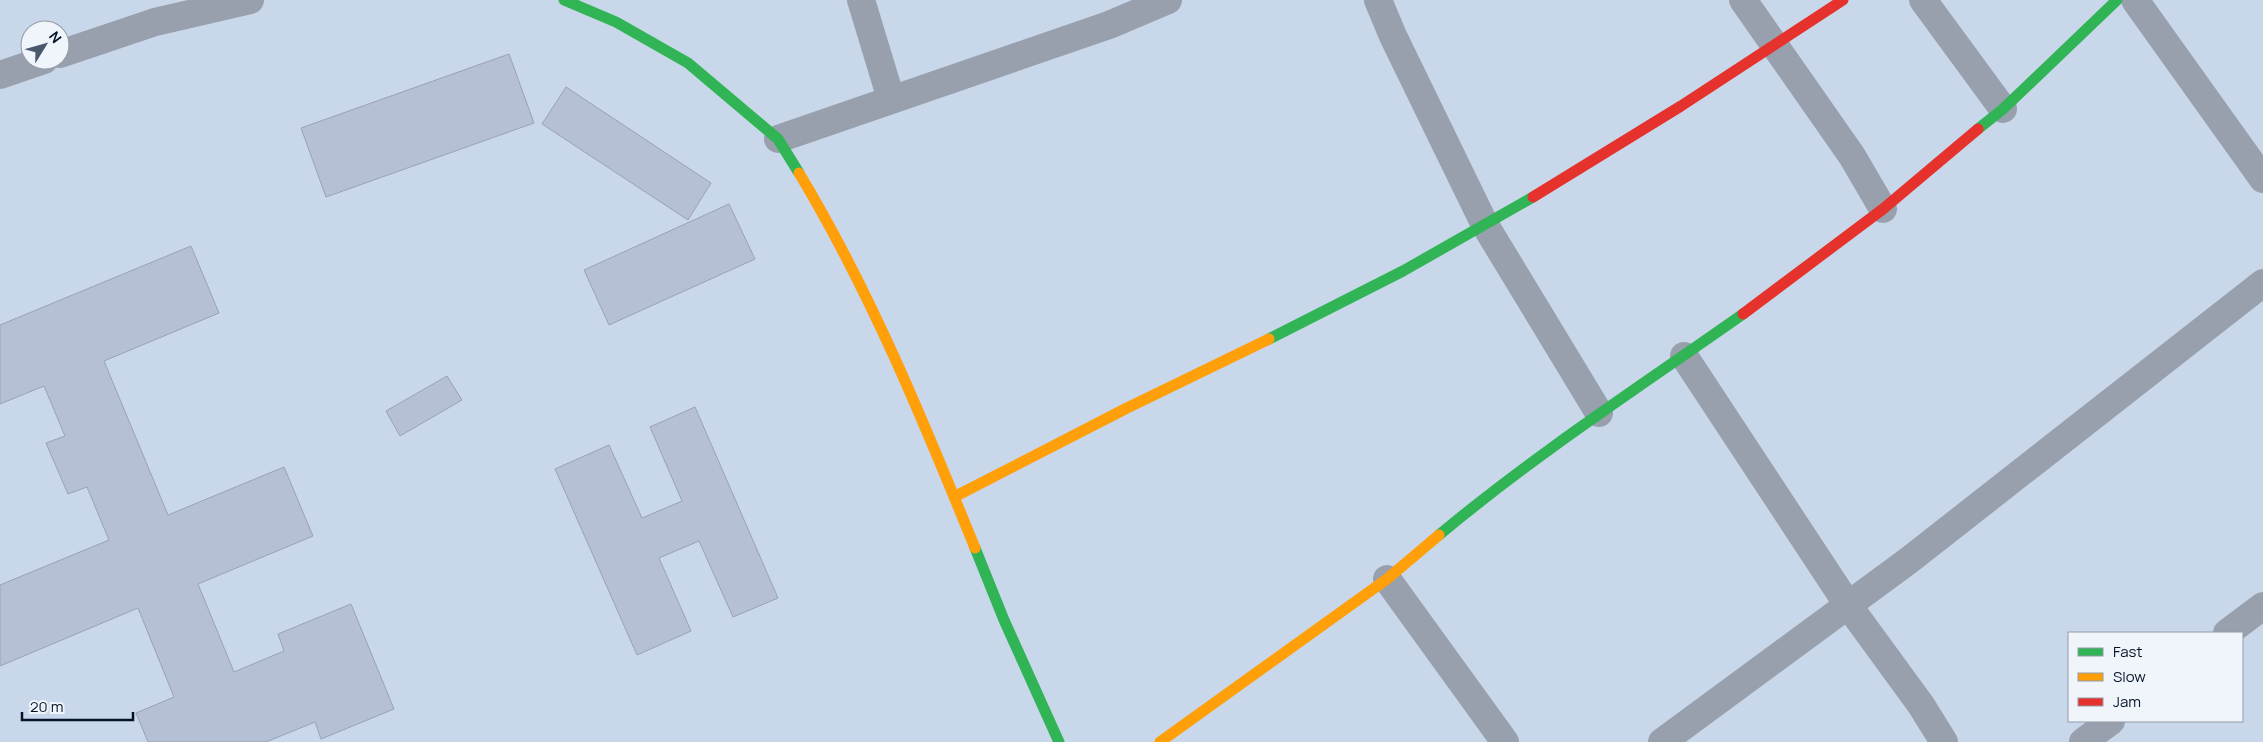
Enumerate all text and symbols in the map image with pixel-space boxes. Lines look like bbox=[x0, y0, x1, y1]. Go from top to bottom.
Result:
north arrow bbox=[20, 20, 70, 70]
text: N bbox=[45, 27, 66, 47]
legend bbox=[2068, 632, 2243, 722]
text: Fast bbox=[2113, 641, 2142, 662]
text: Slow bbox=[2113, 666, 2146, 687]
scale bar bbox=[22, 690, 134, 722]
text: Jam bbox=[2113, 691, 2141, 712]
text: 20 m bbox=[30, 696, 63, 717]

